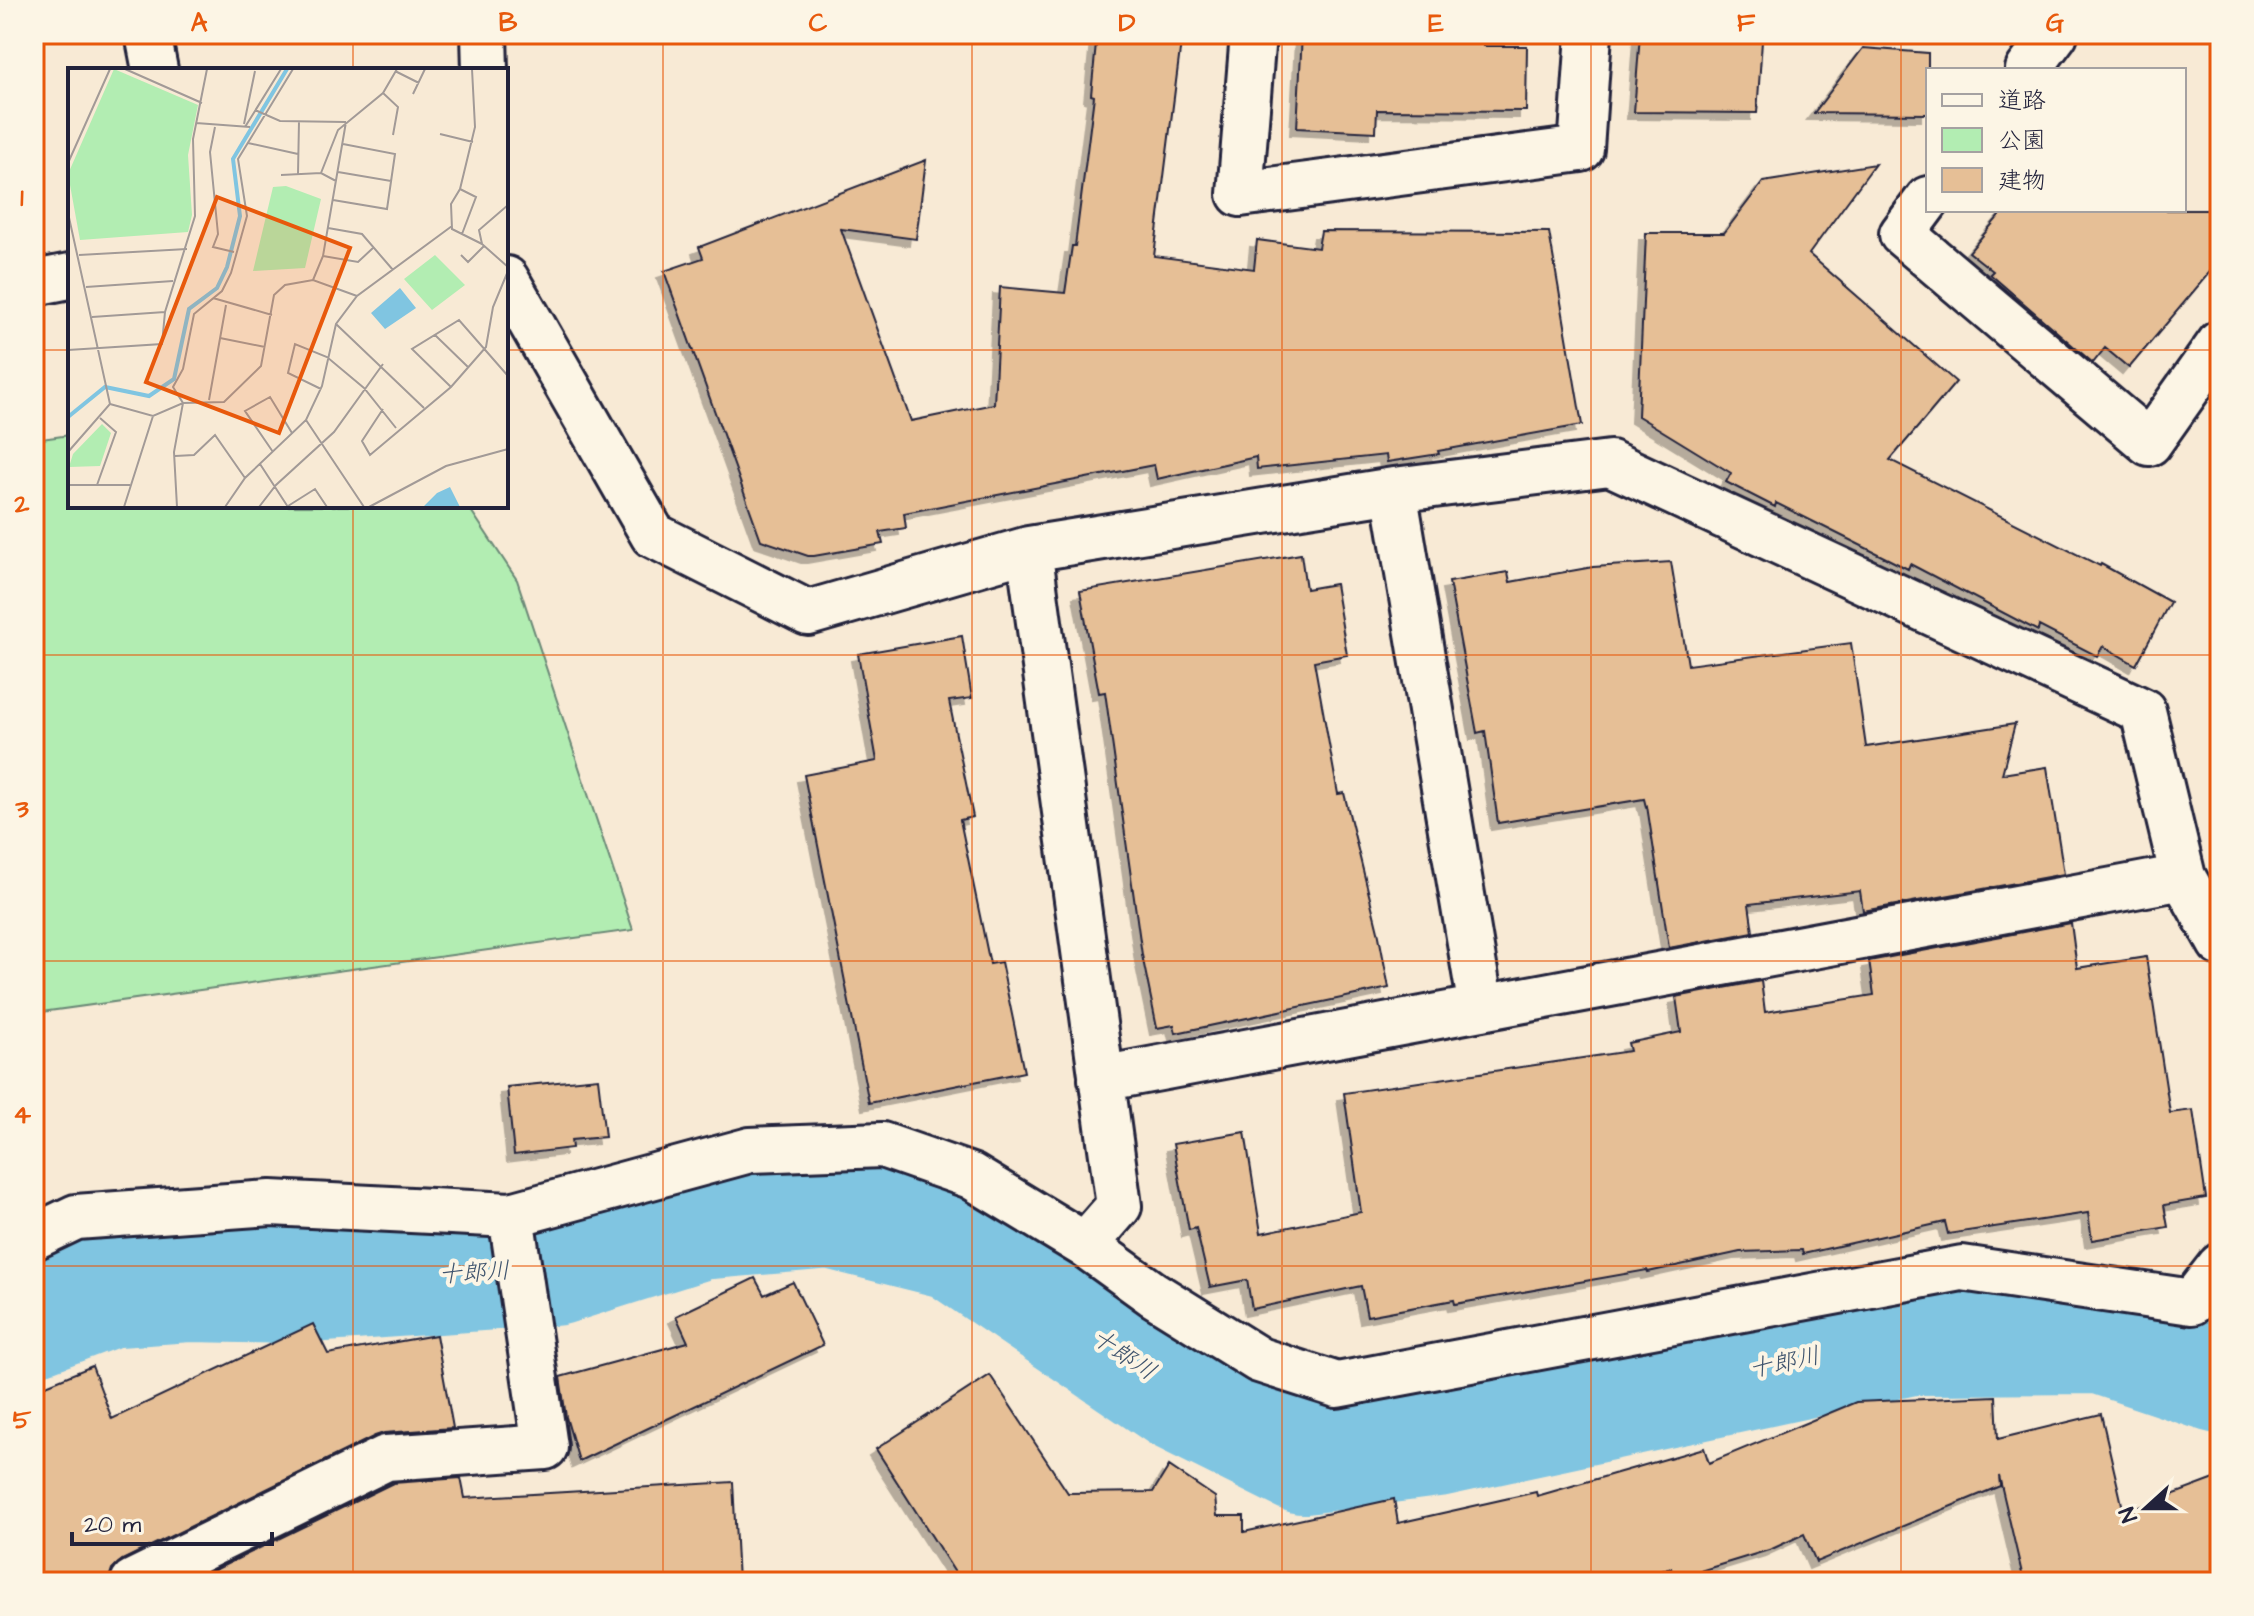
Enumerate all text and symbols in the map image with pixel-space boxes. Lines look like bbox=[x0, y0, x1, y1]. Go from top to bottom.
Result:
text: A bbox=[191, 5, 208, 41]
text: B bbox=[499, 5, 518, 41]
text: C bbox=[809, 5, 828, 41]
text: D bbox=[1119, 5, 1136, 41]
text: E bbox=[1428, 5, 1444, 41]
text: F bbox=[1737, 5, 1756, 41]
text: G bbox=[2046, 5, 2064, 41]
inset map bbox=[68, 68, 508, 508]
legend bbox=[1926, 68, 2186, 212]
text: 道路 bbox=[1998, 84, 2046, 118]
text: 公園 bbox=[1998, 124, 2046, 158]
text: 建物 bbox=[1998, 164, 2046, 198]
text: 1 bbox=[20, 180, 24, 216]
text: 2 bbox=[14, 486, 30, 522]
text: 3 bbox=[14, 791, 29, 827]
text: 4 bbox=[13, 1097, 31, 1133]
water label: 十郎川 bbox=[437, 1254, 511, 1292]
water label: 十郎川 bbox=[1084, 1321, 1163, 1389]
water label: 十郎川 bbox=[1745, 1339, 1823, 1387]
text: 5 bbox=[13, 1402, 32, 1438]
north arrow bbox=[2106, 1468, 2186, 1548]
scale bar bbox=[72, 1496, 272, 1546]
text: N bbox=[2112, 1502, 2146, 1527]
text: 20 m bbox=[84, 1508, 141, 1542]

